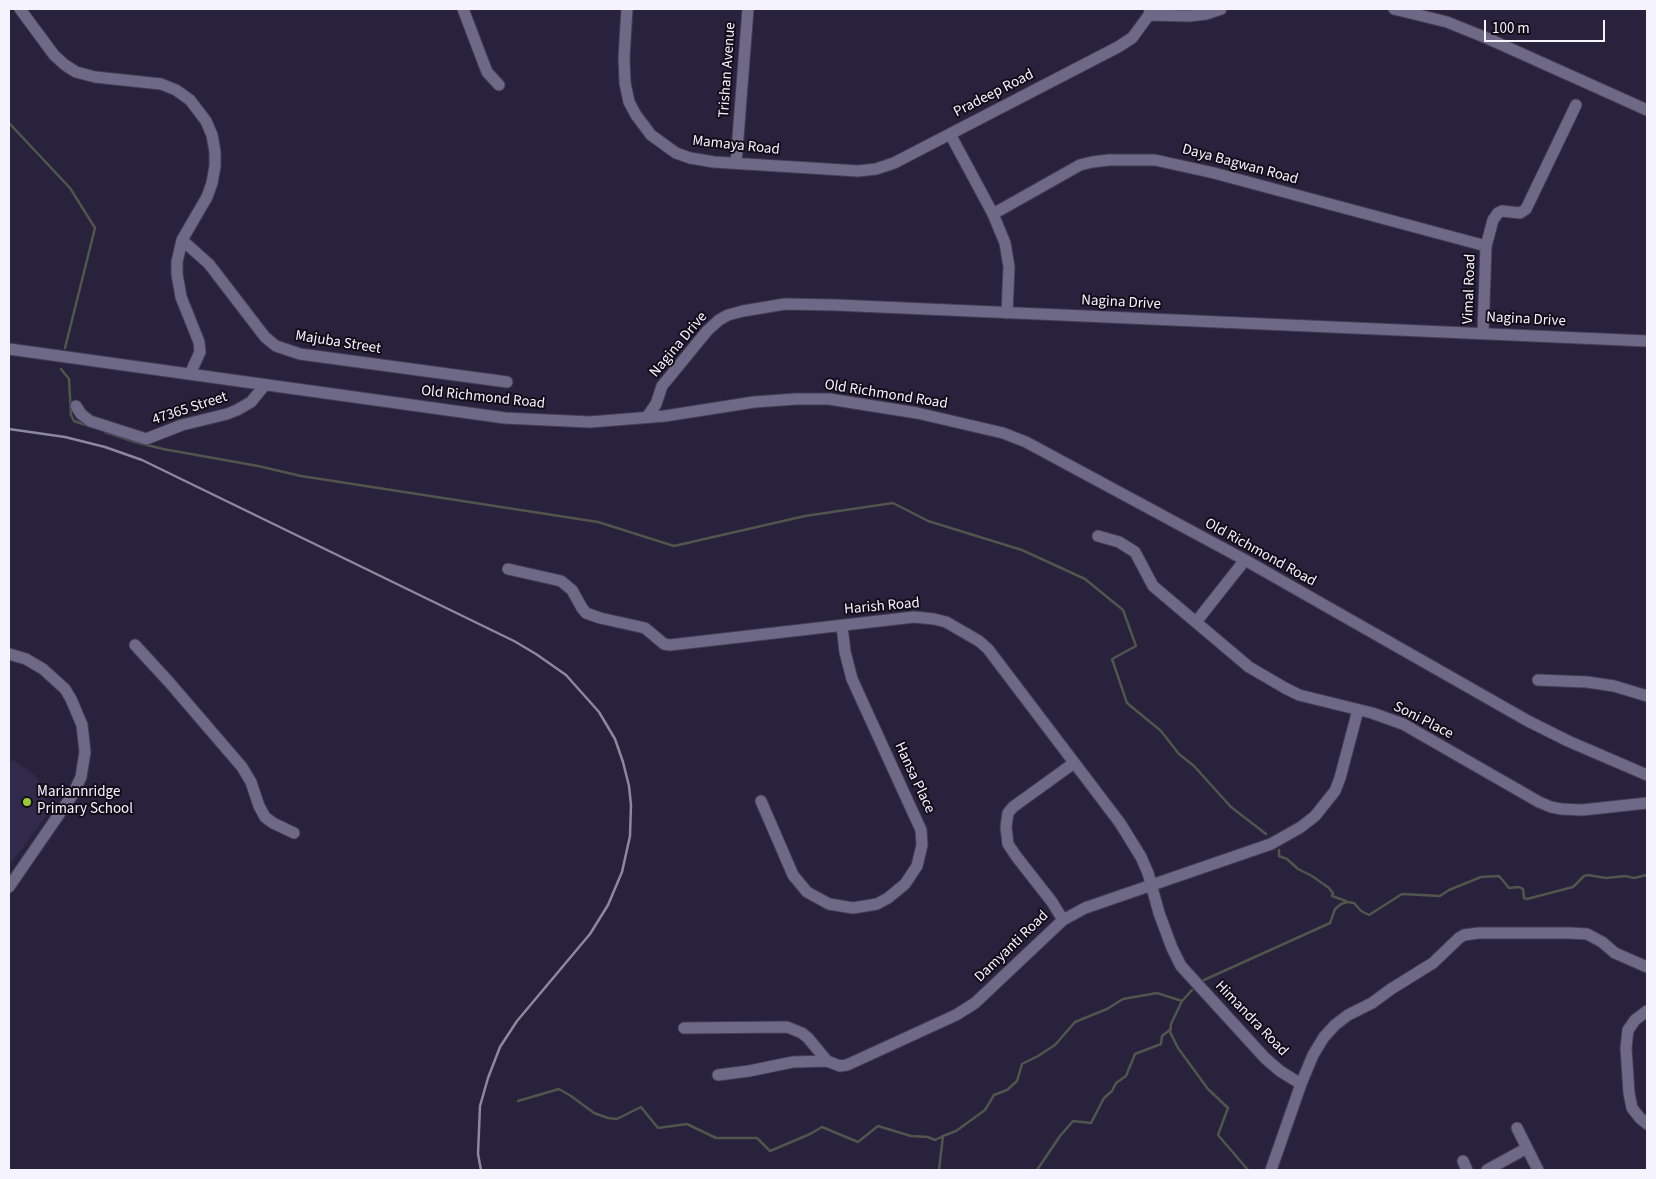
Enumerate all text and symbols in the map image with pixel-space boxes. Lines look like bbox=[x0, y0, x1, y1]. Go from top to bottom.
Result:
scale bar bbox=[1486, 10, 1607, 42]
text: 100 m bbox=[1492, 18, 1530, 39]
street label: Trishan Avenue bbox=[716, 22, 740, 118]
street label: Pradeep Road bbox=[951, 66, 1037, 122]
street label: Mamaya Road bbox=[691, 132, 781, 160]
street label: Daya Bagwan Road bbox=[1180, 141, 1300, 189]
street label: Vimal Road bbox=[1460, 253, 1480, 325]
street label: Nagina Drive bbox=[1081, 292, 1161, 314]
street label: Nagina Drive bbox=[646, 309, 712, 381]
street label: Nagina Drive bbox=[1486, 309, 1566, 331]
street label: Majuba Street bbox=[294, 327, 382, 359]
street label: Old Richmond Road bbox=[823, 376, 949, 414]
street label: Old Richmond Road bbox=[420, 383, 546, 413]
street label: 47365 Street bbox=[150, 388, 230, 430]
street label: Old Richmond Road bbox=[1201, 515, 1319, 591]
street label: Harish Road bbox=[843, 595, 921, 619]
street label: Soni Place bbox=[1390, 698, 1456, 744]
street label: Hansa Place bbox=[890, 740, 938, 816]
place label: Mariannridge Primary School bbox=[37, 784, 133, 819]
marker: Mariannridge Primary School bbox=[21, 796, 33, 808]
street label: Damyanti Road bbox=[971, 907, 1053, 987]
street label: Himandra Road bbox=[1211, 978, 1291, 1060]

